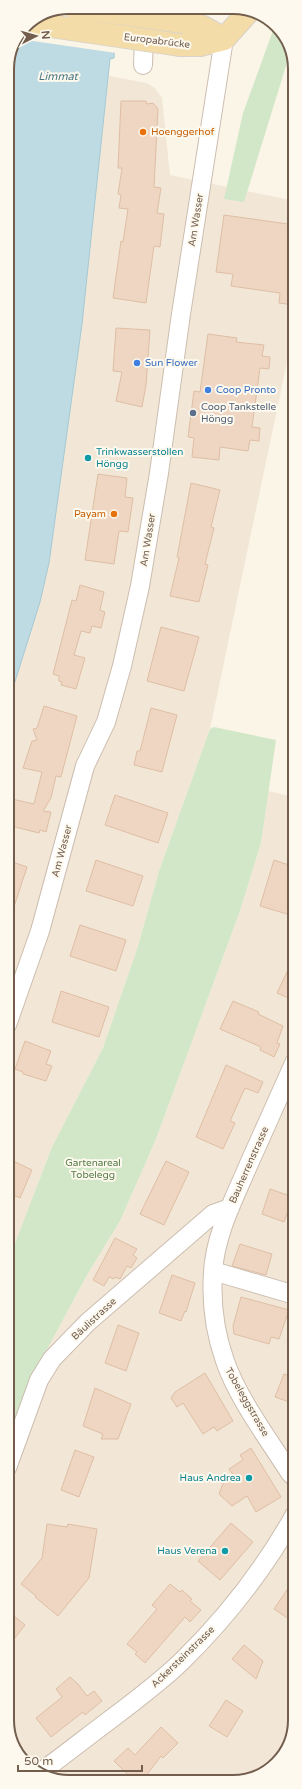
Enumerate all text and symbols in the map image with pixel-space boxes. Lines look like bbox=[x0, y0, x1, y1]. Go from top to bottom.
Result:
north arrow bbox=[16, 16, 56, 56]
text: N bbox=[39, 30, 52, 40]
street label: Europabrücke bbox=[123, 31, 191, 51]
water label: Limmat bbox=[38, 70, 80, 83]
place label: Hoenggerhof bbox=[151, 126, 214, 138]
marker: Hoenggerhof bbox=[138, 127, 148, 137]
street label: Am Wasser bbox=[186, 192, 206, 247]
place label: Sun Flower bbox=[145, 357, 198, 369]
marker: Sun Flower bbox=[132, 358, 142, 368]
place label: Coop Pronto bbox=[216, 384, 276, 396]
marker: Coop Pronto bbox=[203, 385, 213, 395]
place label: Coop Tankstelle Höngg bbox=[201, 401, 276, 425]
marker: Coop Tankstelle Höngg bbox=[188, 408, 198, 418]
place label: Trinkwasserstollen Höngg bbox=[96, 446, 183, 470]
marker: Trinkwasserstollen Höngg bbox=[83, 453, 93, 463]
place label: Payam bbox=[74, 508, 106, 520]
marker: Payam bbox=[109, 509, 119, 519]
street label: Am Wasser bbox=[138, 512, 158, 567]
street label: Am Wasser bbox=[49, 823, 75, 878]
street label: Bauherrenstrasse bbox=[227, 1124, 271, 1205]
park label: Gartenareal Tobelegg bbox=[65, 1157, 121, 1181]
street label: Bäulistrasse bbox=[69, 1295, 119, 1343]
street label: Tobeleggstrasse bbox=[222, 1365, 272, 1439]
place label: Haus Andrea bbox=[180, 1472, 241, 1484]
marker: Haus Andrea bbox=[244, 1473, 254, 1483]
place label: Haus Verena bbox=[157, 1545, 217, 1557]
marker: Haus Verena bbox=[220, 1546, 230, 1556]
street label: Ackersteinstrasse bbox=[149, 1623, 217, 1690]
scale bar bbox=[18, 1747, 142, 1773]
text: 50 m bbox=[24, 1754, 53, 1768]

